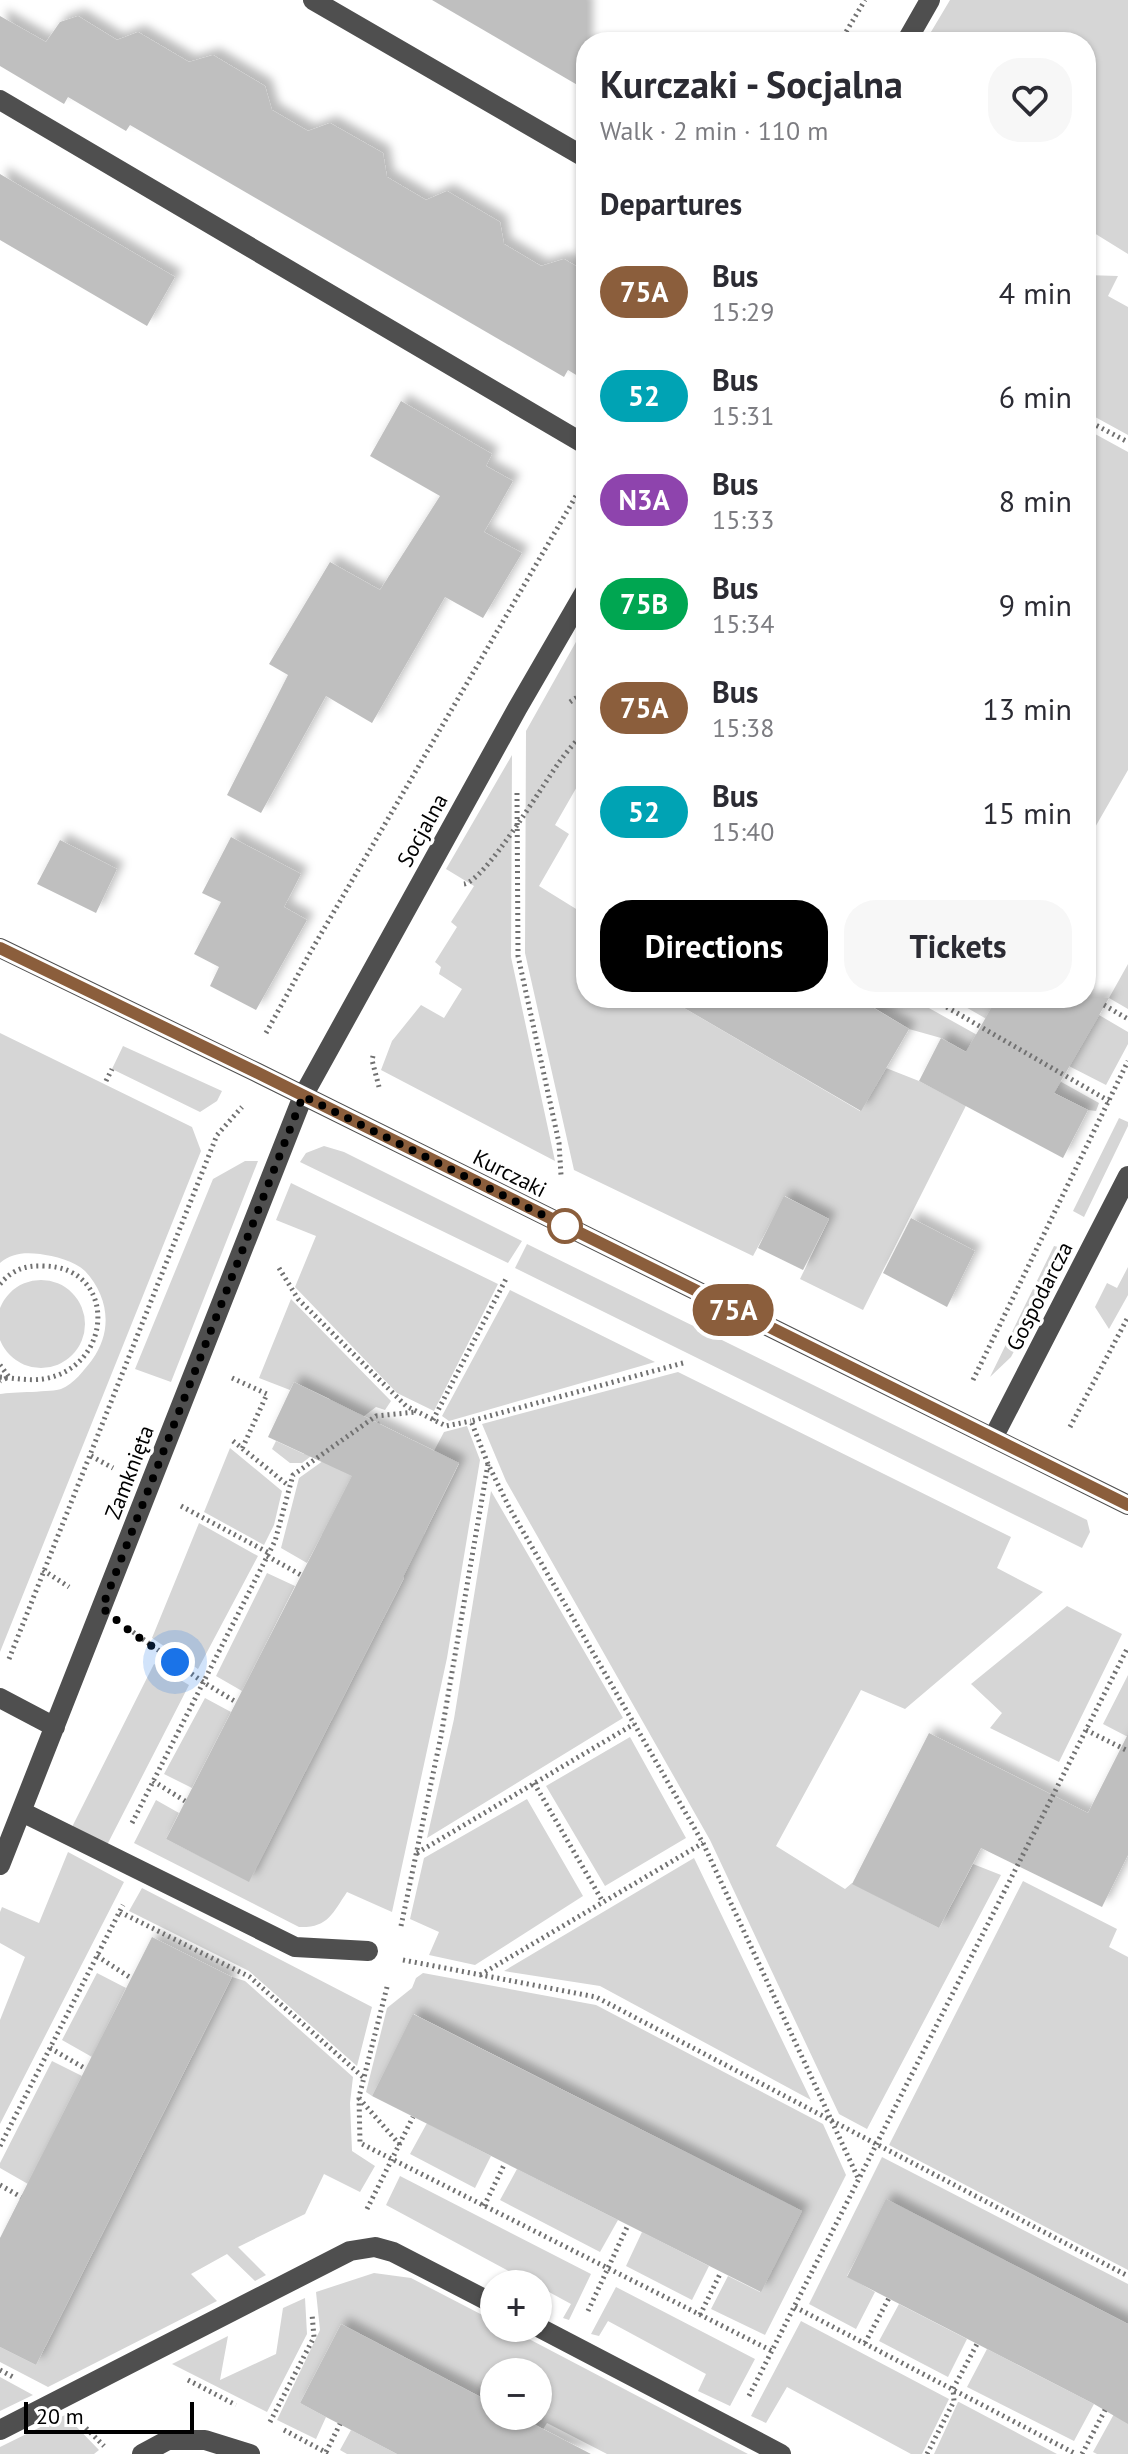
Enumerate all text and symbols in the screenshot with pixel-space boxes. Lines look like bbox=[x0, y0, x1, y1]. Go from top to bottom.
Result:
button: heart bbox=[988, 58, 1072, 142]
text: Kurczaki - Socjalna bbox=[600, 59, 903, 108]
text: Walk · 2 min · 110 m bbox=[600, 114, 828, 147]
text: Departures bbox=[600, 184, 742, 223]
text: Bus bbox=[712, 256, 759, 295]
text: 75A bbox=[620, 273, 668, 310]
text: 4 min bbox=[999, 273, 1072, 312]
text: 15:29 bbox=[712, 295, 774, 328]
text: Bus bbox=[712, 360, 759, 399]
text: 52 bbox=[628, 377, 660, 414]
text: 6 min bbox=[999, 377, 1072, 416]
text: 15:31 bbox=[712, 399, 774, 432]
text: Bus bbox=[712, 464, 759, 503]
text: N3A bbox=[618, 481, 670, 518]
text: 8 min bbox=[999, 481, 1072, 520]
text: 15:33 bbox=[712, 503, 774, 536]
text: Bus bbox=[712, 568, 759, 607]
text: 75B bbox=[620, 585, 668, 622]
text: 9 min bbox=[999, 585, 1072, 624]
text: 15:34 bbox=[712, 607, 774, 640]
text: Bus bbox=[712, 672, 759, 711]
text: 75A bbox=[620, 689, 668, 726]
text: 13 min bbox=[982, 689, 1072, 728]
text: 15:38 bbox=[712, 711, 774, 744]
text: Bus bbox=[712, 776, 759, 815]
street label: Socjalna bbox=[390, 788, 454, 872]
text: 52 bbox=[628, 793, 660, 830]
text: 15 min bbox=[982, 793, 1072, 832]
text: 15:40 bbox=[712, 815, 774, 848]
button: Directions bbox=[600, 900, 828, 992]
button: Tickets bbox=[844, 900, 1072, 992]
street label: Kurczaki bbox=[468, 1143, 552, 1203]
unlabelled marker bbox=[548, 1209, 582, 1243]
street label: Gospodarcza bbox=[1000, 1237, 1078, 1355]
line badge: 75A bbox=[687, 1284, 779, 1336]
text: 75A bbox=[709, 1291, 757, 1328]
street label: Zamknięta bbox=[98, 1421, 160, 1523]
your location bbox=[155, 1642, 195, 1682]
map controls bbox=[480, 2270, 552, 2430]
button: + bbox=[480, 2270, 552, 2342]
button: − bbox=[480, 2358, 552, 2430]
scale bar bbox=[24, 2398, 194, 2434]
text: 20 m bbox=[36, 2402, 84, 2430]

